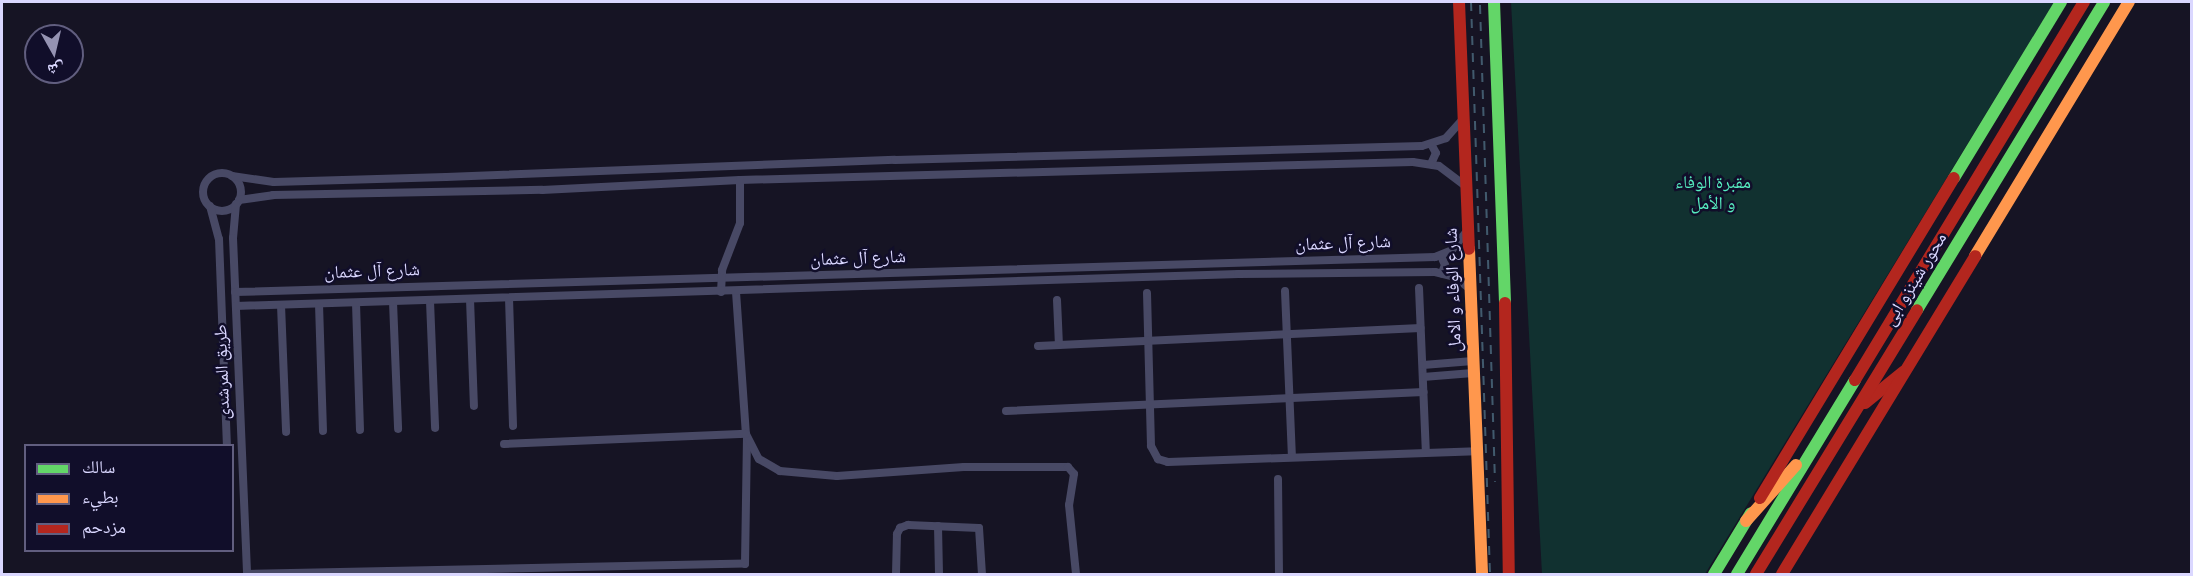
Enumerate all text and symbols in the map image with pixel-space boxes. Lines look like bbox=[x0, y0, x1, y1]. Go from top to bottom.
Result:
north arrow bbox=[24, 24, 84, 84]
text: ش bbox=[46, 59, 66, 81]
park label: مقبرة الوفاء و الأمل bbox=[1675, 172, 1751, 214]
street label: شارع الوفاء و الامل bbox=[1440, 227, 1466, 353]
street label: محور شينزو ابى bbox=[1879, 228, 1951, 330]
street label: شارع آل عثمان bbox=[1295, 231, 1391, 255]
street label: شارع آل عثمان bbox=[810, 246, 906, 270]
street label: شارع آل عثمان bbox=[324, 259, 420, 283]
street label: طريق المرشدى bbox=[210, 324, 234, 420]
legend bbox=[24, 444, 234, 552]
text: سالك bbox=[82, 455, 115, 478]
text: بطيء bbox=[82, 485, 119, 508]
text: مزدحم bbox=[82, 515, 126, 538]

